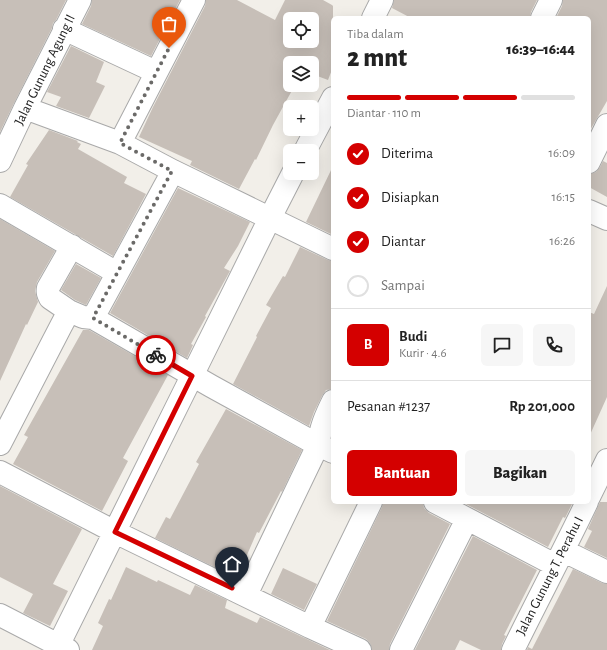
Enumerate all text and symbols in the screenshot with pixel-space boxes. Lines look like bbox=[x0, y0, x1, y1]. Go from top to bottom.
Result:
pin bbox=[152, 7.0, 186, 48]
street label: Jalan Gunung Agung II bbox=[12, 12, 78, 128]
map controls bbox=[283, 12, 319, 180]
button: locate bbox=[283, 12, 319, 48]
icon: bag bbox=[158, 13, 180, 35]
text: Tiba dalam bbox=[347, 28, 404, 41]
text: 16:39–16:44 bbox=[506, 42, 575, 57]
text: 2 mnt bbox=[347, 45, 407, 71]
button: layers bbox=[283, 56, 319, 92]
button: + bbox=[283, 100, 319, 136]
text: Diantar · 110 m bbox=[347, 107, 421, 120]
icon: check bbox=[347, 143, 369, 165]
button: − bbox=[283, 144, 319, 180]
text: Diterima bbox=[381, 146, 433, 161]
text: 16:09 bbox=[548, 147, 575, 160]
icon: check bbox=[347, 187, 369, 209]
text: Disiapkan bbox=[381, 190, 439, 205]
text: 16:15 bbox=[552, 191, 575, 204]
icon: check bbox=[347, 231, 369, 253]
text: Diantar bbox=[381, 234, 425, 249]
text: 16:26 bbox=[549, 235, 575, 248]
text: Sampai bbox=[381, 278, 425, 293]
button: chat bbox=[481, 324, 523, 366]
button: phone bbox=[533, 324, 575, 366]
text: Budi bbox=[399, 329, 427, 344]
courier bbox=[136, 335, 176, 375]
text: B bbox=[364, 337, 372, 352]
icon: bike bbox=[145, 344, 167, 366]
text: Kurir · 4.6 bbox=[399, 347, 447, 360]
text: Pesanan #1237 bbox=[347, 399, 430, 414]
text: Rp 201,000 bbox=[509, 399, 575, 414]
button: Bantuan bbox=[347, 450, 457, 496]
button: Bagikan bbox=[465, 450, 575, 496]
street label: Jalan Gunung T. Perahu I bbox=[514, 514, 586, 638]
pin bbox=[215, 547, 249, 588]
icon: home bbox=[221, 553, 243, 575]

